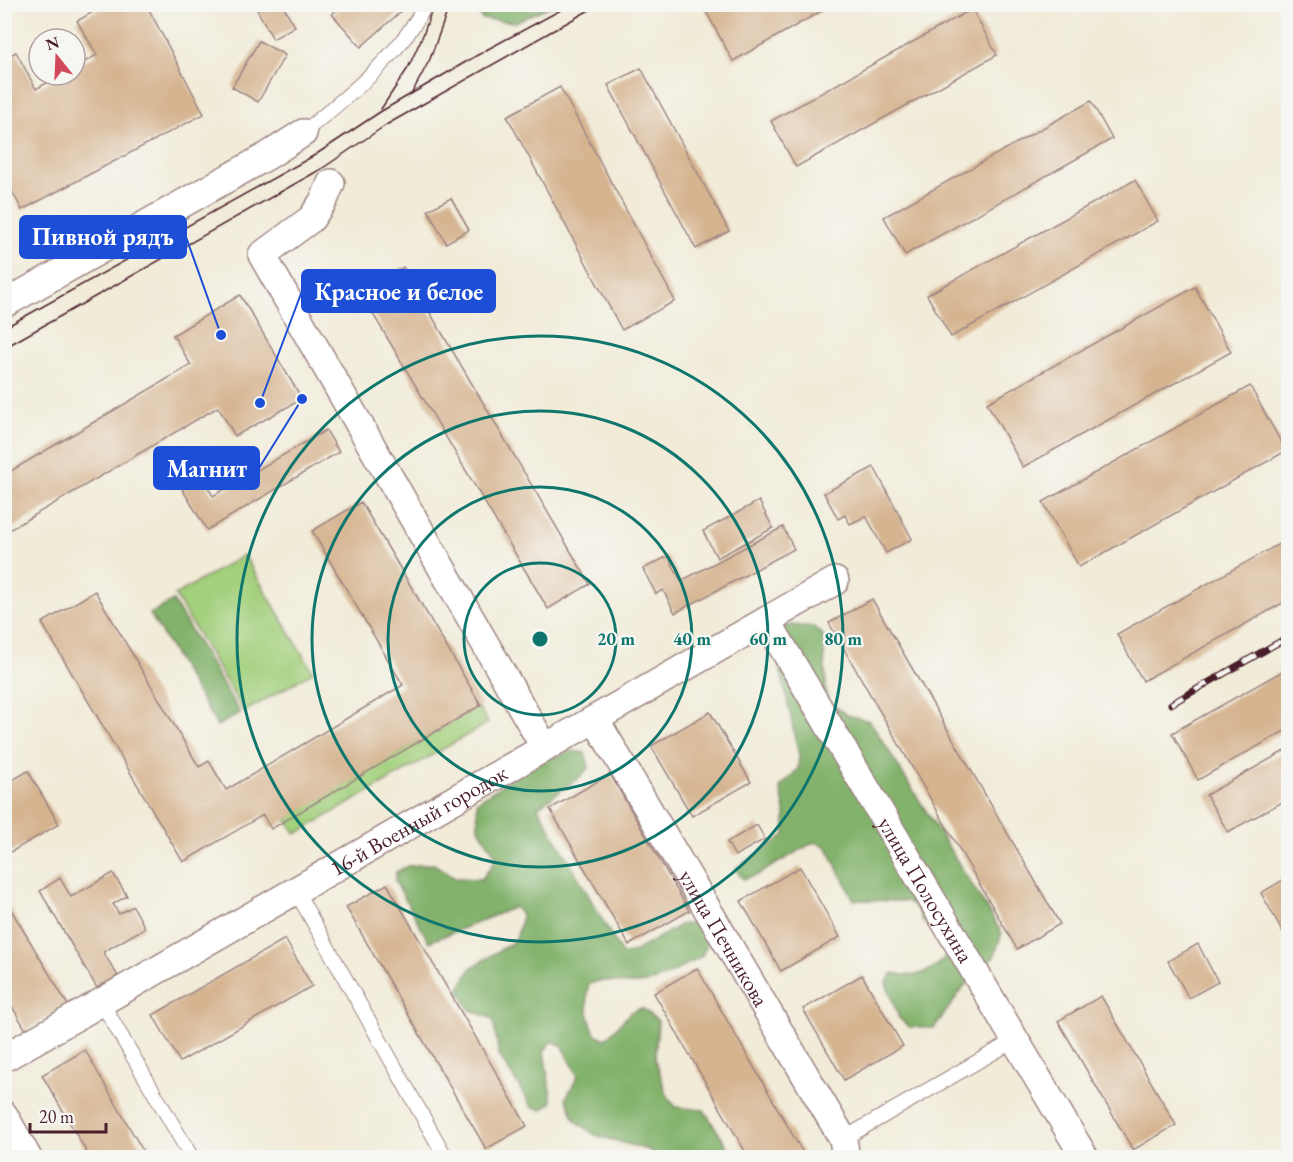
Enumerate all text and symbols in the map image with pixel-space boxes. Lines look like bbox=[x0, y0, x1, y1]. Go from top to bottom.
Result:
north arrow bbox=[27, 27, 87, 87]
text: N bbox=[43, 31, 62, 55]
callout: Пивной рядъ bbox=[20, 216, 186, 258]
text: Пивной рядъ bbox=[32, 221, 174, 252]
callout: Красное и белое bbox=[302, 270, 495, 312]
text: Красное и белое bbox=[315, 276, 483, 307]
callout: Магнит bbox=[154, 447, 259, 489]
text: Магнит bbox=[167, 453, 247, 484]
text: 20 m bbox=[597, 627, 635, 650]
text: 40 m bbox=[673, 627, 711, 650]
text: 60 m bbox=[749, 627, 787, 650]
text: 80 m bbox=[824, 627, 862, 650]
centre of rings bbox=[530, 629, 550, 649]
street label: 16-й Военный городок bbox=[325, 757, 513, 882]
street label: улица Полосухина bbox=[871, 811, 981, 968]
street label: улица Печникова bbox=[672, 864, 776, 1012]
scale bar bbox=[30, 1096, 106, 1134]
text: 20 m bbox=[39, 1105, 74, 1128]

